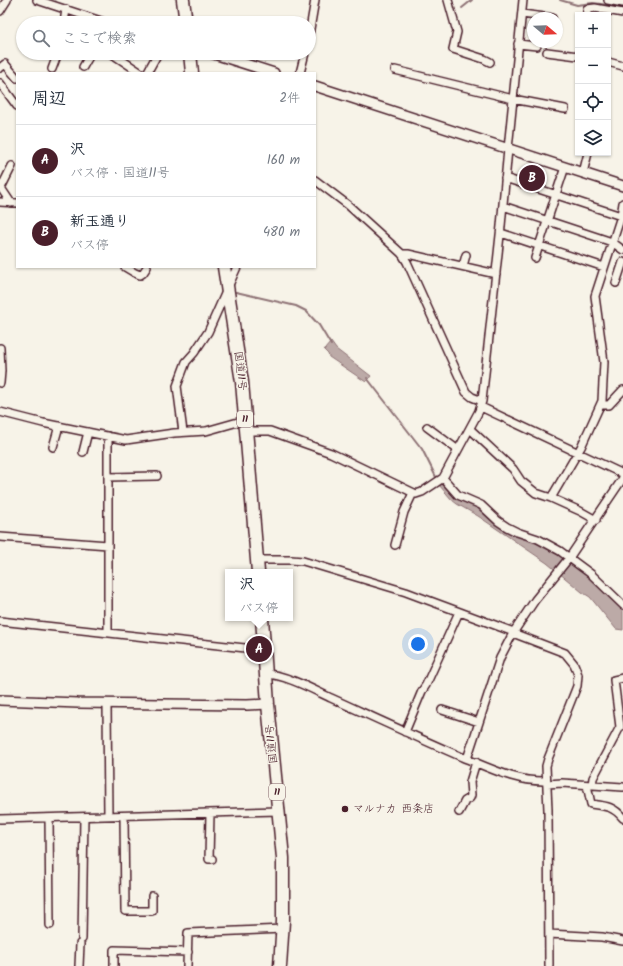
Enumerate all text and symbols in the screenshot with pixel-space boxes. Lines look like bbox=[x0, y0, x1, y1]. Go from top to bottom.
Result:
north arrow bbox=[527, 12, 563, 48]
map controls bbox=[575, 12, 611, 156]
button: + bbox=[575, 12, 611, 48]
search box bbox=[16, 16, 316, 60]
icon: search bbox=[30, 27, 52, 49]
text: ここで検索 bbox=[62, 27, 137, 51]
button: − bbox=[575, 48, 611, 84]
button: locate bbox=[575, 84, 611, 120]
text: 周辺 bbox=[32, 86, 66, 113]
text: 2件 bbox=[279, 88, 300, 109]
button: layers bbox=[575, 120, 611, 156]
text: 沢 bbox=[70, 138, 85, 162]
text: A bbox=[41, 150, 49, 171]
text: 160 m bbox=[267, 150, 300, 171]
text: バス停 · 国道11号 bbox=[70, 163, 170, 184]
pin: B bbox=[519, 163, 545, 193]
text: 新玉通り bbox=[70, 210, 130, 234]
text: B bbox=[41, 222, 49, 243]
text: 480 m bbox=[263, 222, 300, 243]
text: バス停 bbox=[70, 235, 109, 256]
street label: 国道11号 bbox=[229, 350, 251, 392]
road number: 11 bbox=[237, 411, 253, 427]
popup bbox=[225, 569, 293, 621]
text: 沢 bbox=[239, 573, 255, 597]
text: バス停 bbox=[239, 598, 279, 619]
pin: A bbox=[246, 634, 272, 664]
your location bbox=[408, 634, 428, 654]
street label: 国道11号 bbox=[261, 723, 283, 765]
road number: 11 bbox=[269, 784, 285, 800]
place label: マルナカ 西条店 bbox=[353, 800, 434, 818]
marker: マルナカ 西条店 bbox=[340, 804, 350, 814]

